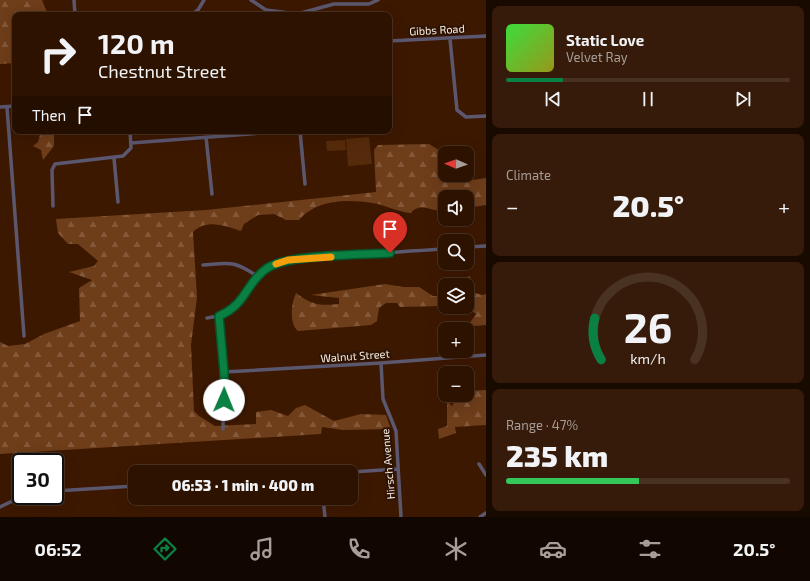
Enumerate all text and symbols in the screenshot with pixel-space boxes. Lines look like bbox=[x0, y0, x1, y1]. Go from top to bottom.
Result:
street label: Gibbs Road bbox=[409, 22, 465, 37]
text: 120 m bbox=[98, 26, 175, 60]
icon: right bbox=[32, 28, 84, 80]
text: Static Love bbox=[566, 31, 644, 49]
text: Velvet Ray bbox=[566, 49, 628, 65]
text: Chestnut Street bbox=[98, 60, 226, 82]
icon: previous bbox=[542, 88, 564, 110]
icon: pause bbox=[637, 88, 659, 110]
icon: next bbox=[732, 88, 754, 110]
icon: arrive bbox=[74, 104, 96, 126]
text: Then bbox=[32, 106, 66, 124]
north arrow bbox=[438, 146, 474, 182]
map controls bbox=[438, 146, 474, 402]
text: Climate bbox=[506, 167, 551, 183]
text: 20.5° bbox=[613, 187, 684, 223]
button: sound bbox=[438, 190, 474, 226]
text: − bbox=[506, 193, 519, 219]
text: + bbox=[778, 193, 790, 219]
pin bbox=[373, 212, 407, 253]
icon: arrive bbox=[379, 218, 401, 240]
button: search bbox=[438, 234, 474, 270]
button: layers bbox=[438, 278, 474, 314]
text: 26 bbox=[624, 301, 672, 351]
button: + bbox=[438, 322, 474, 358]
street label: Walnut Street bbox=[320, 347, 390, 364]
text: km/h bbox=[630, 350, 666, 367]
button: − bbox=[438, 366, 474, 402]
position arrow bbox=[203, 379, 245, 421]
text: Range · 47% bbox=[506, 417, 578, 433]
street label: Hirsch Avenue bbox=[378, 428, 397, 500]
text: 235 km bbox=[506, 437, 608, 473]
speed limit sign: 30 bbox=[12, 453, 64, 505]
text: 06:53 · 1 min · 400 m bbox=[172, 476, 314, 494]
icon: directions bbox=[151, 535, 179, 563]
icon: music bbox=[248, 535, 276, 563]
icon: phone bbox=[345, 535, 373, 563]
icon: climate bbox=[442, 535, 470, 563]
icon: car bbox=[539, 535, 567, 563]
icon: filters bbox=[636, 535, 664, 563]
text: 06:52 bbox=[35, 538, 82, 560]
text: 20.5° bbox=[733, 538, 775, 560]

